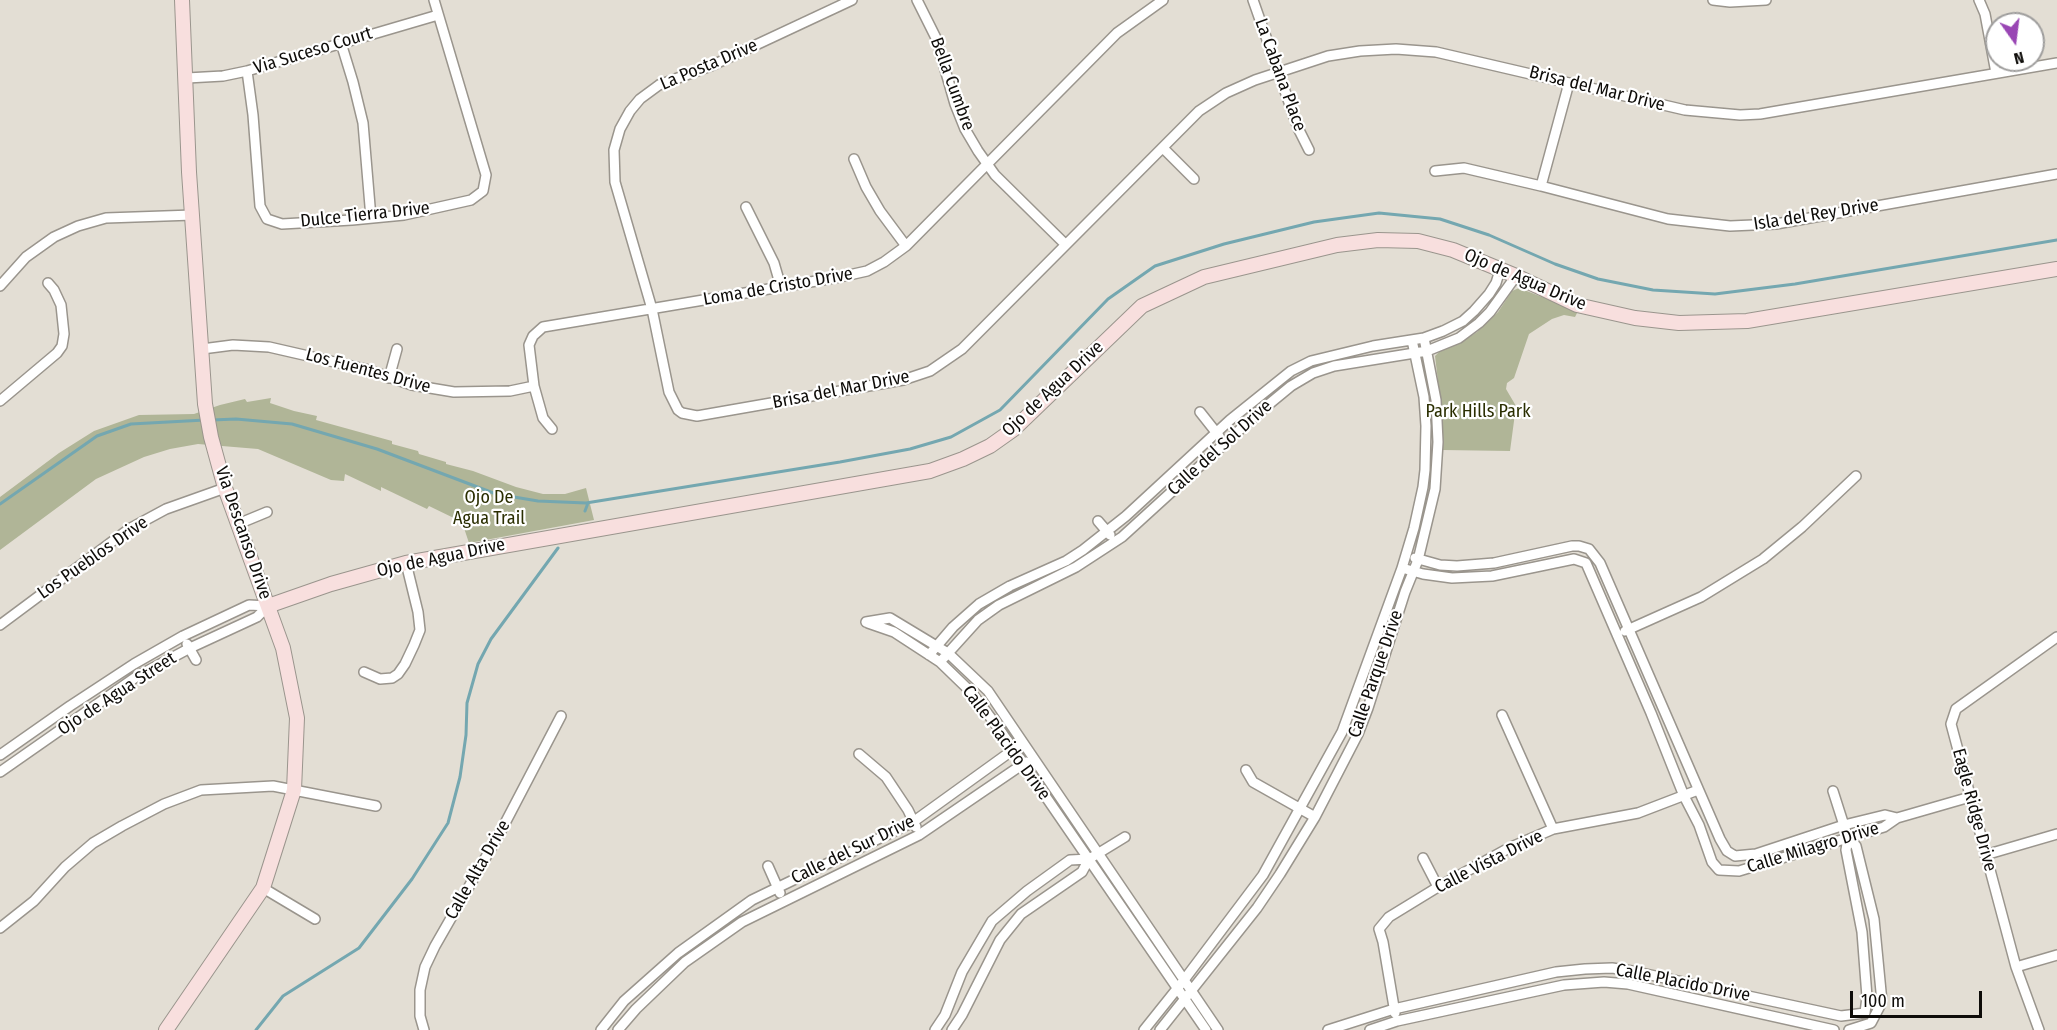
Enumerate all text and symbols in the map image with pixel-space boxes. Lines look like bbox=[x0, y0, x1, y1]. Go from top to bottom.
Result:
north arrow bbox=[1985, 12, 2045, 72]
street label: La Cabana Place bbox=[1250, 16, 1310, 134]
street label: Via Suceso Court bbox=[251, 23, 375, 79]
street label: Bella Cumbre bbox=[925, 34, 979, 134]
street label: La Posta Drive bbox=[657, 35, 761, 95]
text: N bbox=[2012, 48, 2026, 68]
street label: Brisa del Mar Drive bbox=[1527, 62, 1667, 116]
street label: Isla del Rey Drive bbox=[1752, 194, 1880, 236]
street label: Dulce Tierra Drive bbox=[299, 197, 431, 233]
street label: Ojo de Agua Drive bbox=[1461, 245, 1589, 315]
street label: Loma de Cristo Drive bbox=[702, 263, 854, 311]
street label: Ojo de Agua Drive bbox=[998, 337, 1108, 441]
street label: Los Fuentes Drive bbox=[303, 344, 433, 398]
street label: Brisa del Mar Drive bbox=[771, 366, 911, 414]
street label: Calle del Sol Drive bbox=[1163, 395, 1277, 501]
park label: Park Hills Park bbox=[1425, 401, 1531, 423]
street label: Via Descanso Drive bbox=[210, 464, 276, 602]
park label: Ojo De Agua Trail bbox=[453, 487, 525, 530]
street label: Los Pueblos Drive bbox=[34, 512, 152, 604]
street label: Ojo de Agua Drive bbox=[375, 534, 507, 582]
street label: Calle Parque Drive bbox=[1344, 607, 1408, 741]
street label: Ojo de Agua Street bbox=[54, 648, 180, 740]
street label: Calle Placido Drive bbox=[957, 681, 1055, 805]
street label: Eagle Ridge Drive bbox=[1947, 746, 2001, 874]
street label: Calle del Sur Drive bbox=[788, 811, 918, 889]
street label: Calle Alta Drive bbox=[441, 816, 515, 924]
street label: Calle Milagro Drive bbox=[1744, 818, 1882, 878]
street label: Calle Vista Drive bbox=[1431, 825, 1547, 899]
street label: Calle Placido Drive bbox=[1614, 959, 1752, 1007]
scale bar bbox=[1853, 979, 1985, 1017]
text: 100 m bbox=[1861, 990, 1905, 1012]

